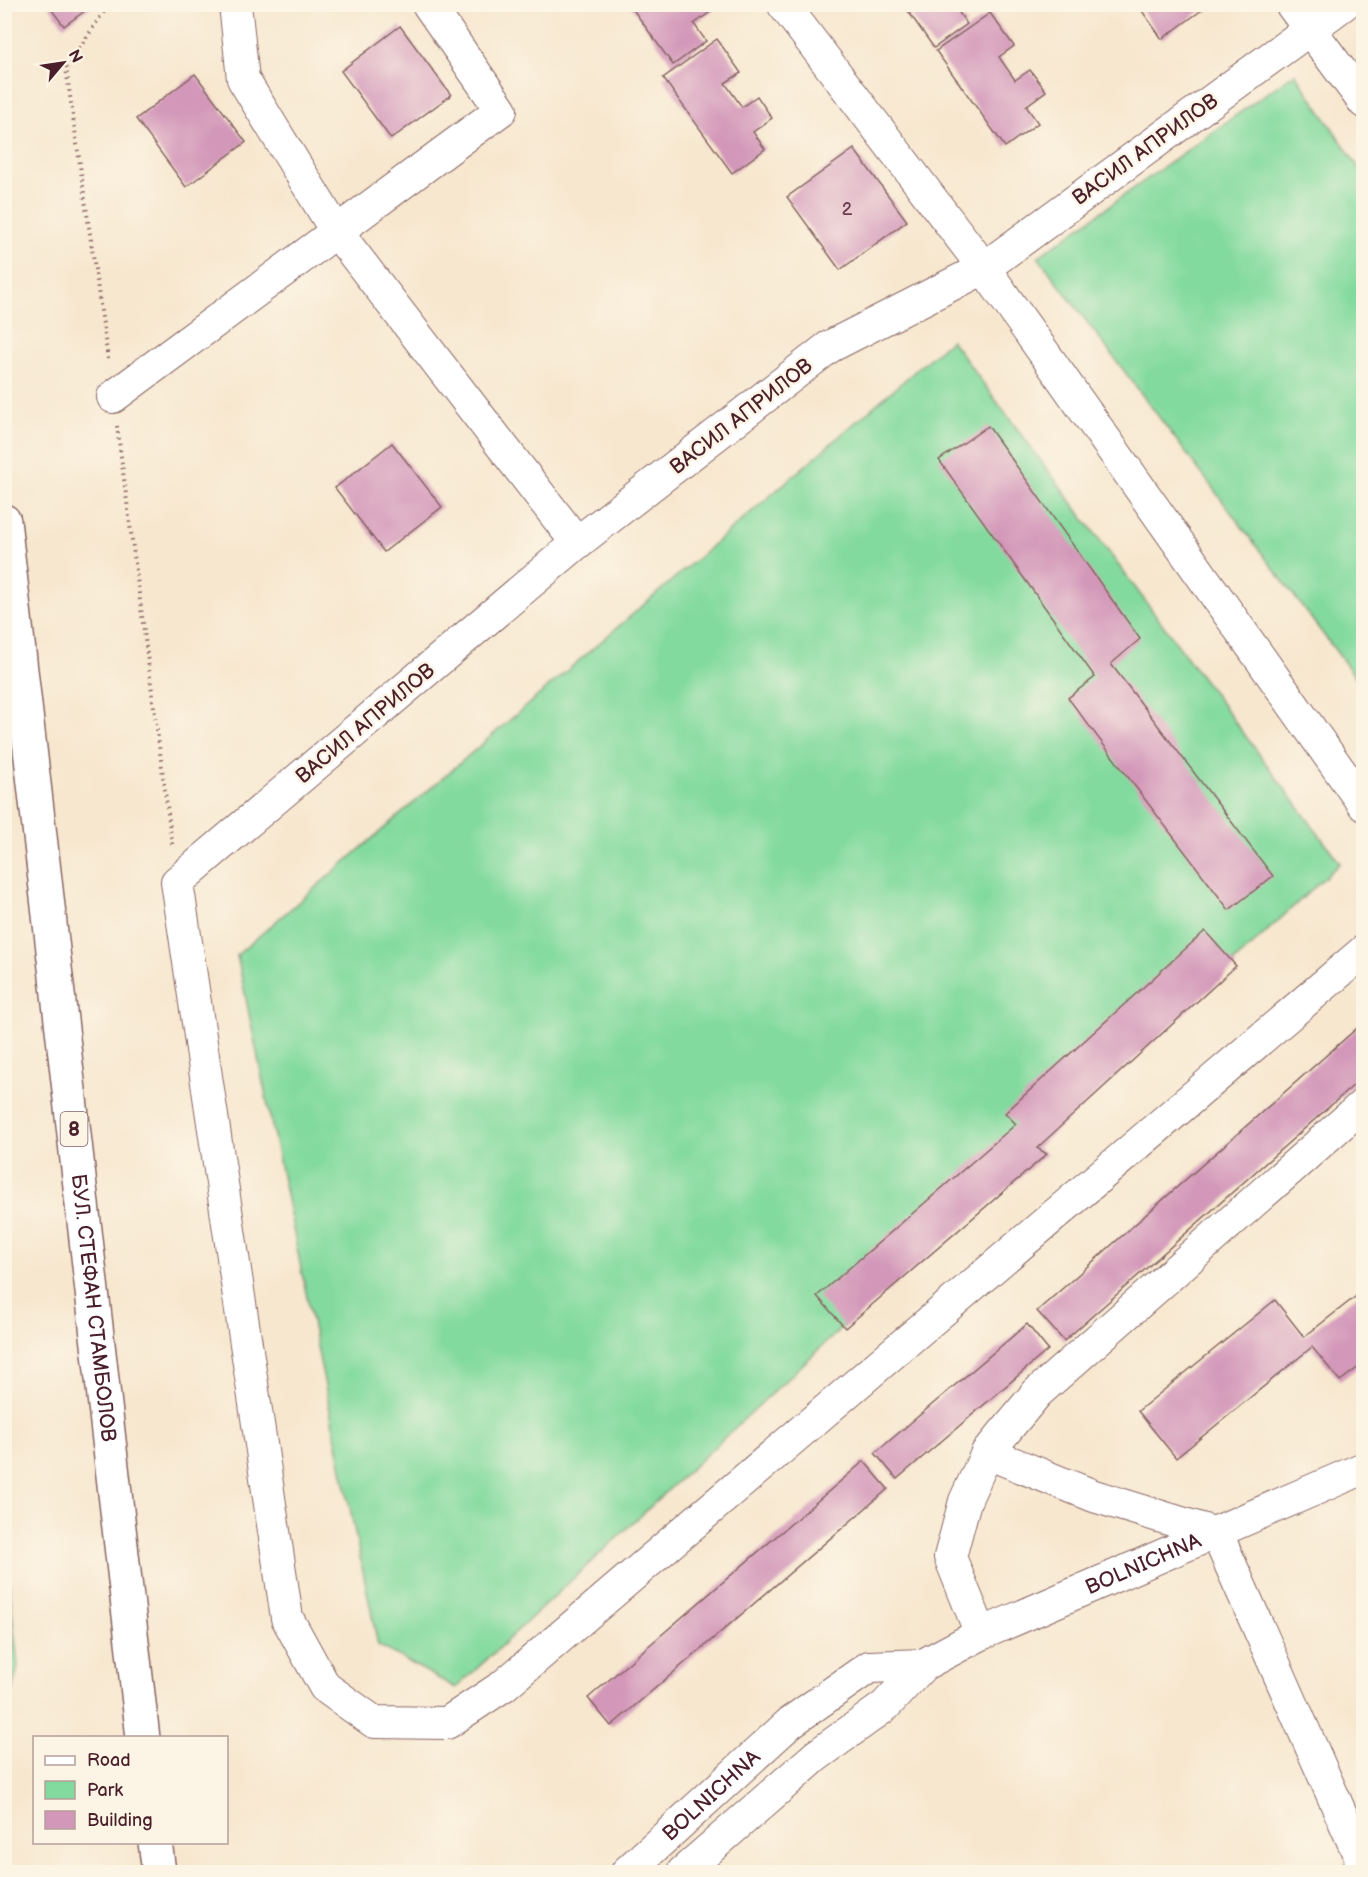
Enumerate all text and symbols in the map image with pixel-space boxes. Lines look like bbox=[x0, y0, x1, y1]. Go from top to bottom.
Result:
north arrow bbox=[33, 33, 93, 93]
text: N bbox=[64, 47, 86, 66]
street label: ВАСИЛ АПРИЛОВ bbox=[1068, 88, 1223, 211]
house number: 2 bbox=[842, 199, 853, 220]
street label: ВАСИЛ АПРИЛОВ bbox=[665, 353, 817, 480]
street label: ВАСИЛ АПРИЛОВ bbox=[291, 658, 440, 789]
road number: 8 bbox=[60, 1112, 88, 1146]
street label: БУЛ. СТЕФАН СТАМБОЛОВ bbox=[66, 1173, 121, 1443]
street label: BOLNICHNA bbox=[1082, 1528, 1205, 1600]
legend bbox=[33, 1736, 228, 1844]
street label: BOLNICHNA bbox=[657, 1744, 766, 1846]
text: Road bbox=[87, 1750, 131, 1771]
text: Park bbox=[87, 1780, 123, 1801]
text: Building bbox=[87, 1810, 153, 1831]

